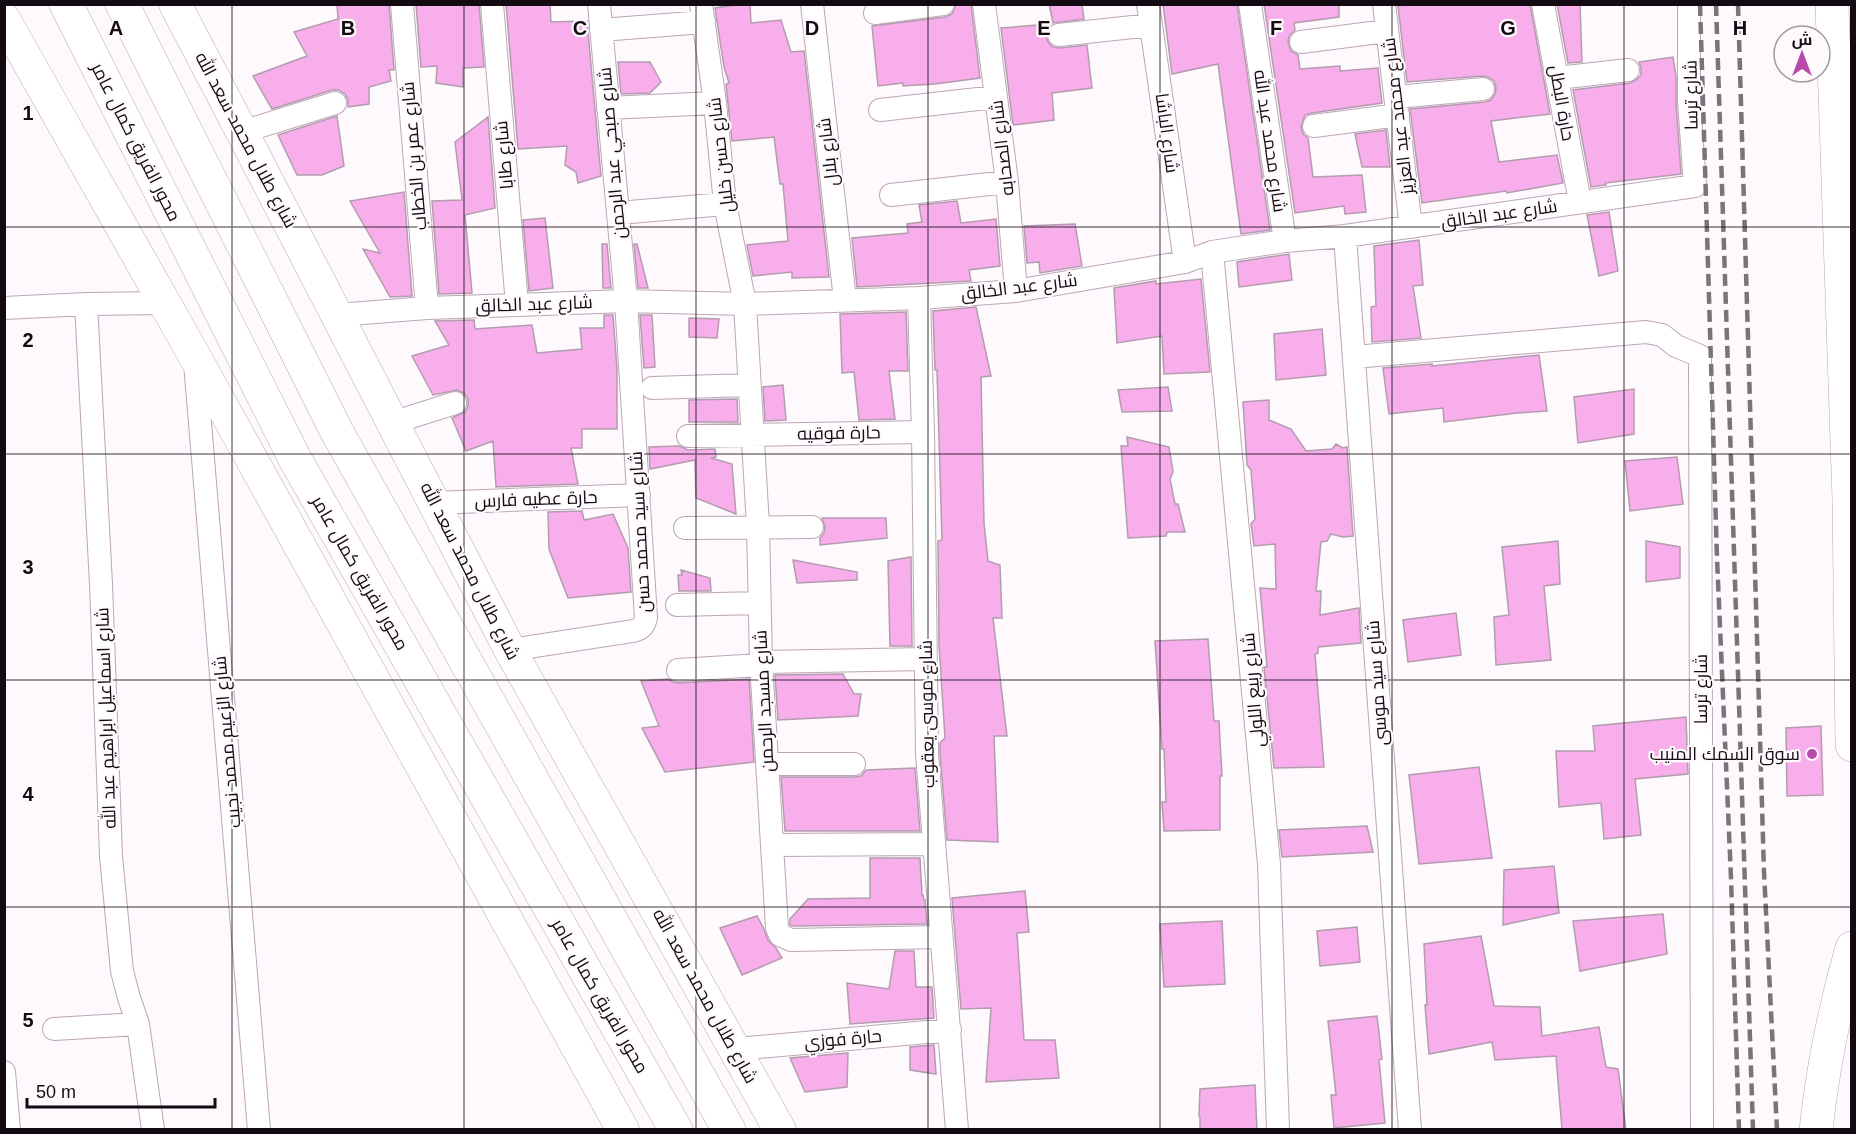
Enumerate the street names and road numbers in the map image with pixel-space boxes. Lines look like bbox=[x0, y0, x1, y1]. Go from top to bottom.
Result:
street label: شارع محمد عبد العزيز bbox=[1378, 36, 1420, 197]
street label: شارع طلال محمد سعد الله bbox=[189, 48, 303, 232]
street label: محور الفريق كمال عامر bbox=[85, 59, 185, 226]
street label: شارع ترسا bbox=[1680, 60, 1704, 130]
street label: حارة البطل bbox=[1545, 63, 1579, 143]
street label: شارع صبحي عبد الرحمن bbox=[595, 66, 633, 240]
street label: شارع محمد عبد الله bbox=[1248, 68, 1292, 214]
street label: شارع عمر بن الخطاب bbox=[398, 81, 432, 231]
street label: شارع الباشا bbox=[1150, 92, 1183, 175]
street label: شارع حسن خليل bbox=[704, 96, 740, 214]
street label: شارع الصحابه bbox=[986, 99, 1020, 197]
street label: شارع بلال bbox=[814, 116, 844, 187]
street label: شارع طابا bbox=[491, 120, 519, 190]
street label: شارع عبد الخالق bbox=[1439, 196, 1559, 234]
street label: شارع عبد الخالق bbox=[959, 270, 1079, 306]
street label: شارع عبد الخالق bbox=[475, 292, 593, 318]
street label: حارة فوقيه bbox=[797, 422, 881, 445]
street label: شارع سيد محمد حسن bbox=[626, 451, 656, 613]
street label: شارع طلال محمد سعد الله bbox=[415, 478, 525, 664]
street label: حارة عطيه فارس bbox=[474, 487, 598, 512]
street label: محور الفريق كمال عامر bbox=[305, 491, 412, 655]
street label: شارع اسماعيل ابراهيم عبد الله bbox=[90, 607, 122, 829]
street label: شارع سيد موسى bbox=[1363, 619, 1393, 746]
street label: شارع مسجد الرحمن bbox=[750, 629, 780, 773]
street label: شارع ربيع اللولي bbox=[1238, 631, 1272, 748]
street label: شارع موسى يعقوب bbox=[916, 640, 940, 788]
street label: شارع ترسا bbox=[1691, 654, 1713, 724]
street label: شارع الزعيم محمد نجيب bbox=[210, 655, 246, 829]
street label: شارع طلال محمد سعد الله bbox=[647, 904, 763, 1088]
street label: محور الفريق كمال عامر bbox=[545, 914, 652, 1078]
street label: حارة فوزي bbox=[803, 1026, 883, 1056]

